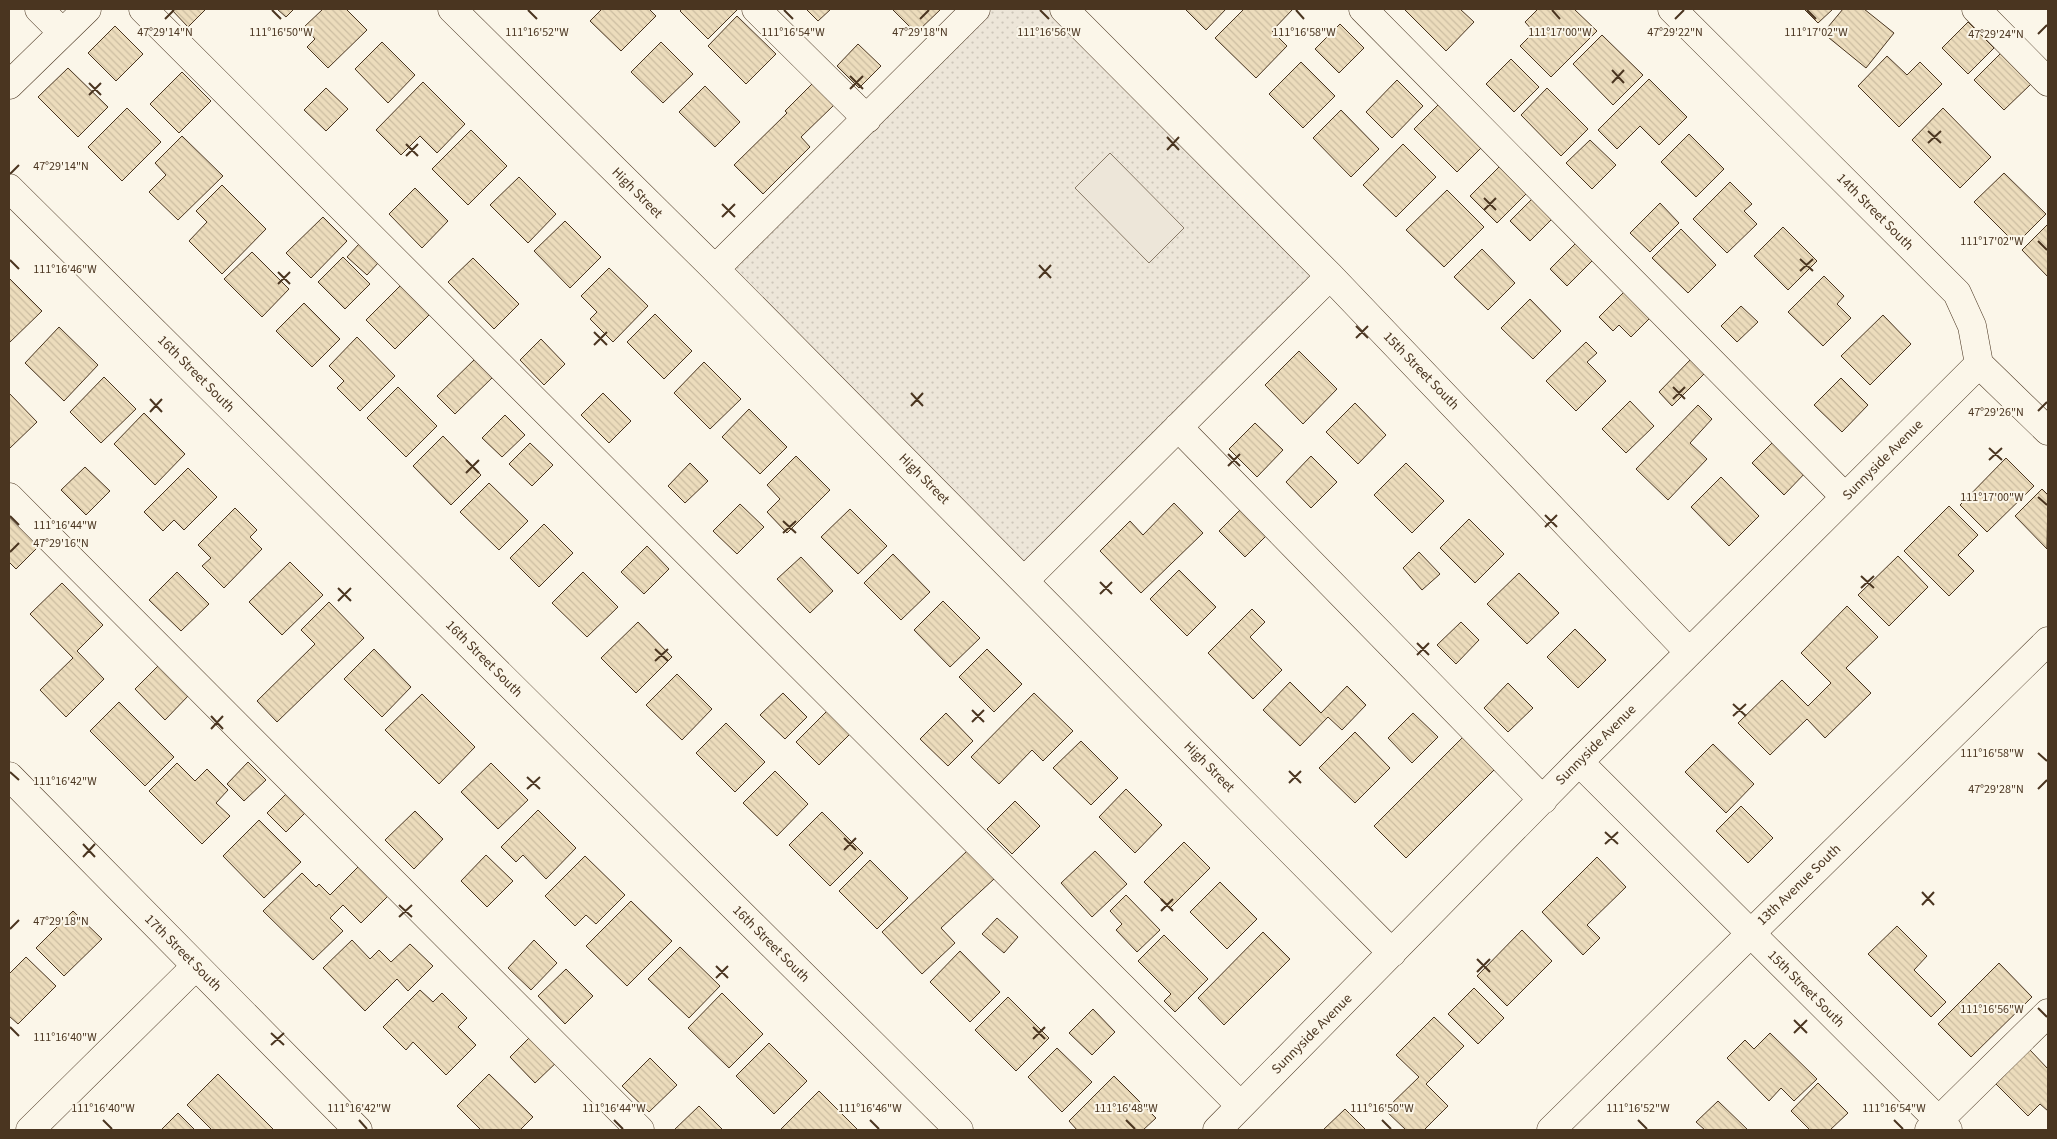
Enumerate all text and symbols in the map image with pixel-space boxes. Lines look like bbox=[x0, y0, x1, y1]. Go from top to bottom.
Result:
text: 47°29'14"N bbox=[137, 24, 193, 41]
text: 111°16'50"W bbox=[249, 24, 313, 41]
text: 111°16'52"W bbox=[505, 24, 569, 41]
text: 111°16'54"W bbox=[761, 24, 825, 41]
text: 47°29'18"N bbox=[892, 24, 948, 41]
text: 111°16'56"W bbox=[1017, 24, 1081, 41]
text: 111°16'58"W bbox=[1272, 24, 1336, 41]
text: 111°17'00"W bbox=[1528, 24, 1592, 41]
text: 47°29'22"N bbox=[1647, 24, 1703, 41]
text: 111°17'02"W bbox=[1784, 24, 1848, 41]
text: 47°29'24"N bbox=[1968, 26, 2024, 43]
text: 47°29'14"N bbox=[33, 158, 89, 175]
street label: High Street bbox=[607, 163, 667, 223]
street label: 14th Street South bbox=[1832, 169, 1918, 255]
text: 111°17'02"W bbox=[1960, 233, 2024, 250]
text: 111°16'46"W bbox=[33, 261, 97, 278]
street label: 15th Street South bbox=[1378, 327, 1464, 415]
street label: 16th Street South bbox=[153, 331, 239, 417]
text: 47°29'26"N bbox=[1968, 404, 2024, 421]
street label: Sunnyside Avenue bbox=[1838, 415, 1928, 505]
street label: High Street bbox=[894, 449, 954, 509]
text: 111°17'00"W bbox=[1960, 489, 2024, 506]
text: 111°16'44"W bbox=[33, 517, 97, 534]
text: 47°29'16"N bbox=[33, 535, 89, 552]
street label: 16th Street South bbox=[441, 616, 527, 702]
street label: Sunnyside Avenue bbox=[1551, 700, 1641, 790]
street label: High Street bbox=[1179, 737, 1239, 797]
text: 111°16'58"W bbox=[1960, 745, 2024, 762]
text: 111°16'42"W bbox=[33, 773, 97, 790]
text: 47°29'28"N bbox=[1968, 781, 2024, 798]
street label: 13th Avenue South bbox=[1752, 840, 1846, 930]
street label: 16th Street South bbox=[728, 901, 814, 987]
street label: 17th Street South bbox=[140, 910, 226, 996]
text: 47°29'18"N bbox=[33, 913, 89, 930]
street label: 15th Street South bbox=[1763, 946, 1849, 1032]
street label: Sunnyside Avenue bbox=[1267, 989, 1357, 1079]
text: 111°16'56"W bbox=[1960, 1001, 2024, 1018]
text: 111°16'40"W bbox=[33, 1029, 97, 1046]
text: 111°16'40"W bbox=[71, 1100, 135, 1117]
text: 111°16'42"W bbox=[327, 1100, 391, 1117]
text: 111°16'44"W bbox=[582, 1100, 646, 1117]
text: 111°16'46"W bbox=[838, 1100, 902, 1117]
text: 111°16'48"W bbox=[1094, 1100, 1158, 1117]
text: 111°16'50"W bbox=[1350, 1100, 1414, 1117]
text: 111°16'52"W bbox=[1606, 1100, 1670, 1117]
text: 111°16'54"W bbox=[1862, 1100, 1926, 1117]

